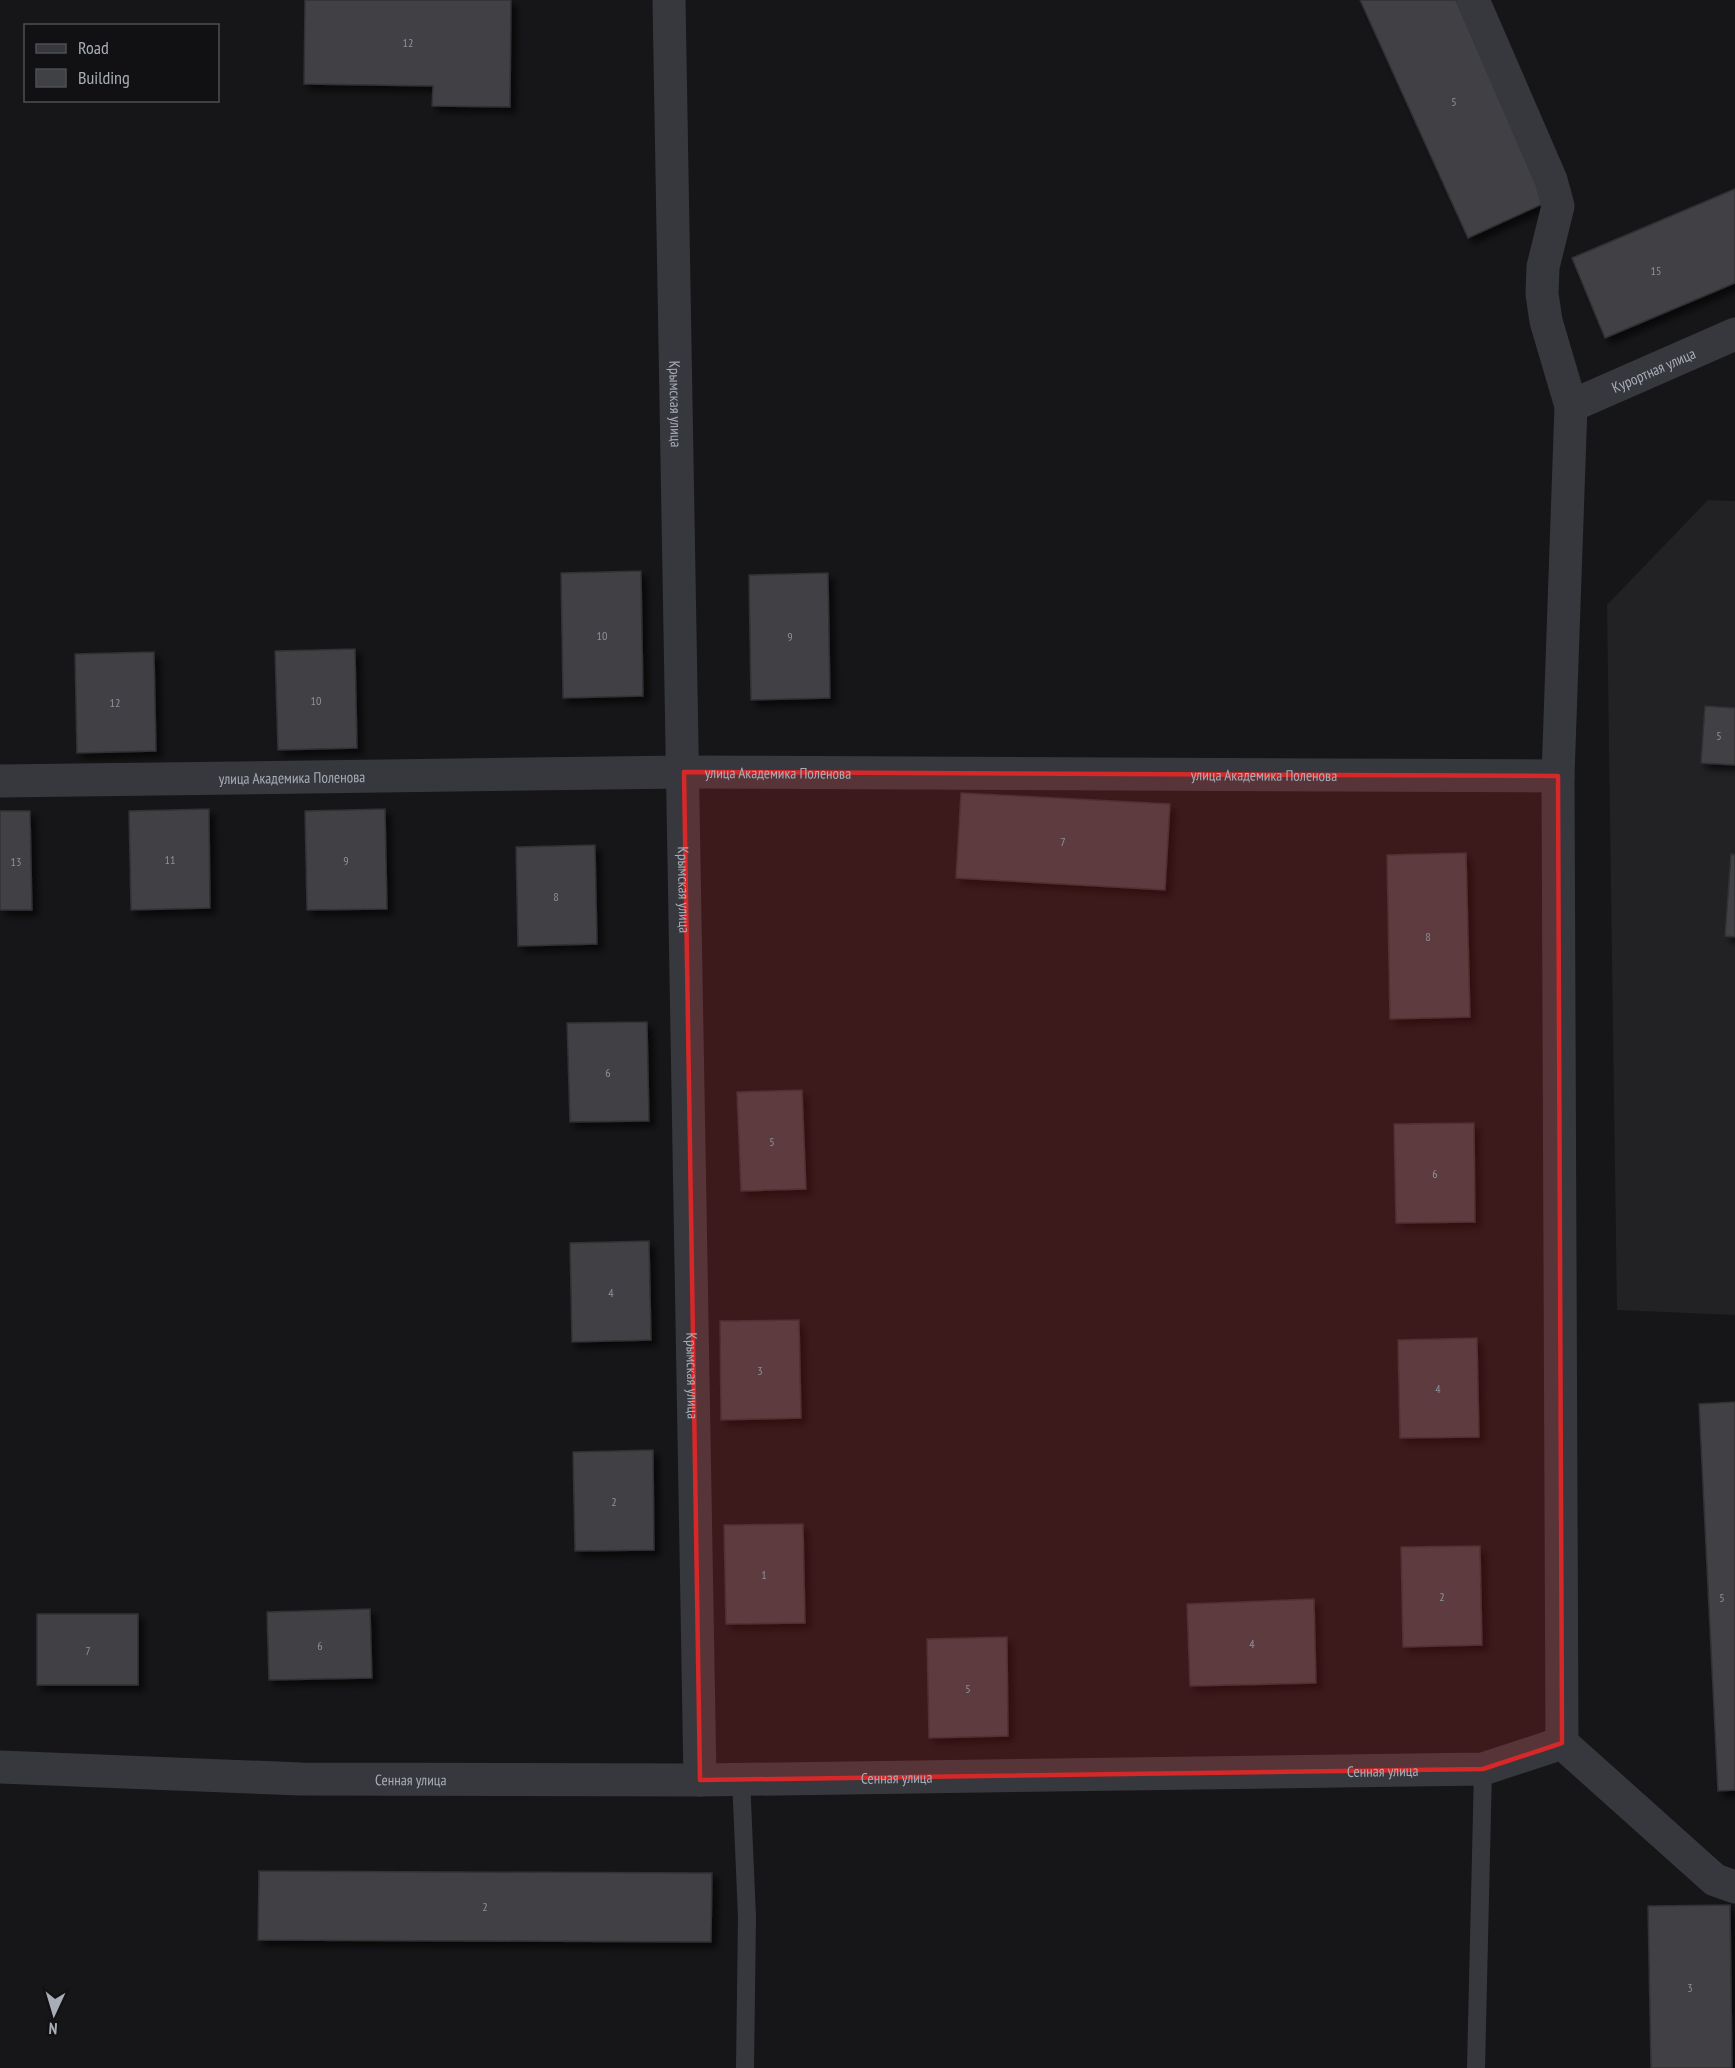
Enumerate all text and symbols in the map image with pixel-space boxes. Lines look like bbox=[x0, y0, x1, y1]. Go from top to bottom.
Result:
legend bbox=[24, 24, 219, 102]
house number: 12 bbox=[403, 35, 413, 50]
text: Road bbox=[78, 36, 109, 59]
text: Building bbox=[78, 66, 130, 89]
house number: 5 bbox=[1451, 94, 1457, 109]
house number: 15 bbox=[1651, 263, 1661, 278]
street label: Курортная улица bbox=[1609, 343, 1698, 396]
street label: Крымская улица bbox=[666, 360, 686, 447]
house number: 10 bbox=[597, 628, 607, 643]
house number: 9 bbox=[787, 629, 793, 644]
house number: 10 bbox=[311, 693, 321, 708]
house number: 12 bbox=[110, 695, 120, 710]
house number: 5 bbox=[1716, 728, 1722, 743]
street label: улица Академика Поленова bbox=[705, 763, 851, 782]
street label: улица Академика Поленова bbox=[1191, 765, 1337, 784]
street label: улица Академика Поленова bbox=[219, 767, 365, 788]
house number: 7 bbox=[1060, 834, 1066, 849]
street label: Крымская улица bbox=[674, 846, 695, 933]
house number: 11 bbox=[165, 852, 175, 867]
house number: 9 bbox=[343, 853, 349, 868]
house number: 13 bbox=[11, 854, 21, 869]
house number: 8 bbox=[553, 889, 559, 904]
house number: 8 bbox=[1425, 929, 1431, 944]
house number: 6 bbox=[605, 1065, 611, 1080]
house number: 5 bbox=[769, 1134, 775, 1149]
house number: 6 bbox=[1432, 1166, 1438, 1181]
house number: 4 bbox=[608, 1285, 614, 1300]
street label: Крымская улица bbox=[683, 1332, 703, 1419]
house number: 3 bbox=[757, 1363, 763, 1378]
house number: 4 bbox=[1435, 1381, 1441, 1396]
house number: 2 bbox=[611, 1494, 617, 1509]
house number: 1 bbox=[761, 1567, 767, 1582]
house number: 2 bbox=[1439, 1589, 1445, 1604]
house number: 5 bbox=[1719, 1590, 1725, 1605]
house number: 4 bbox=[1249, 1636, 1255, 1651]
house number: 6 bbox=[317, 1638, 323, 1653]
house number: 7 bbox=[85, 1643, 91, 1658]
house number: 5 bbox=[965, 1681, 971, 1696]
street label: Сенная улица bbox=[1347, 1760, 1419, 1780]
street label: Сенная улица bbox=[861, 1767, 933, 1787]
street label: Сенная улица bbox=[375, 1770, 447, 1789]
house number: 2 bbox=[482, 1899, 488, 1914]
house number: 3 bbox=[1687, 1980, 1693, 1995]
north arrow bbox=[24, 1984, 84, 2044]
text: N bbox=[48, 2019, 58, 2039]

